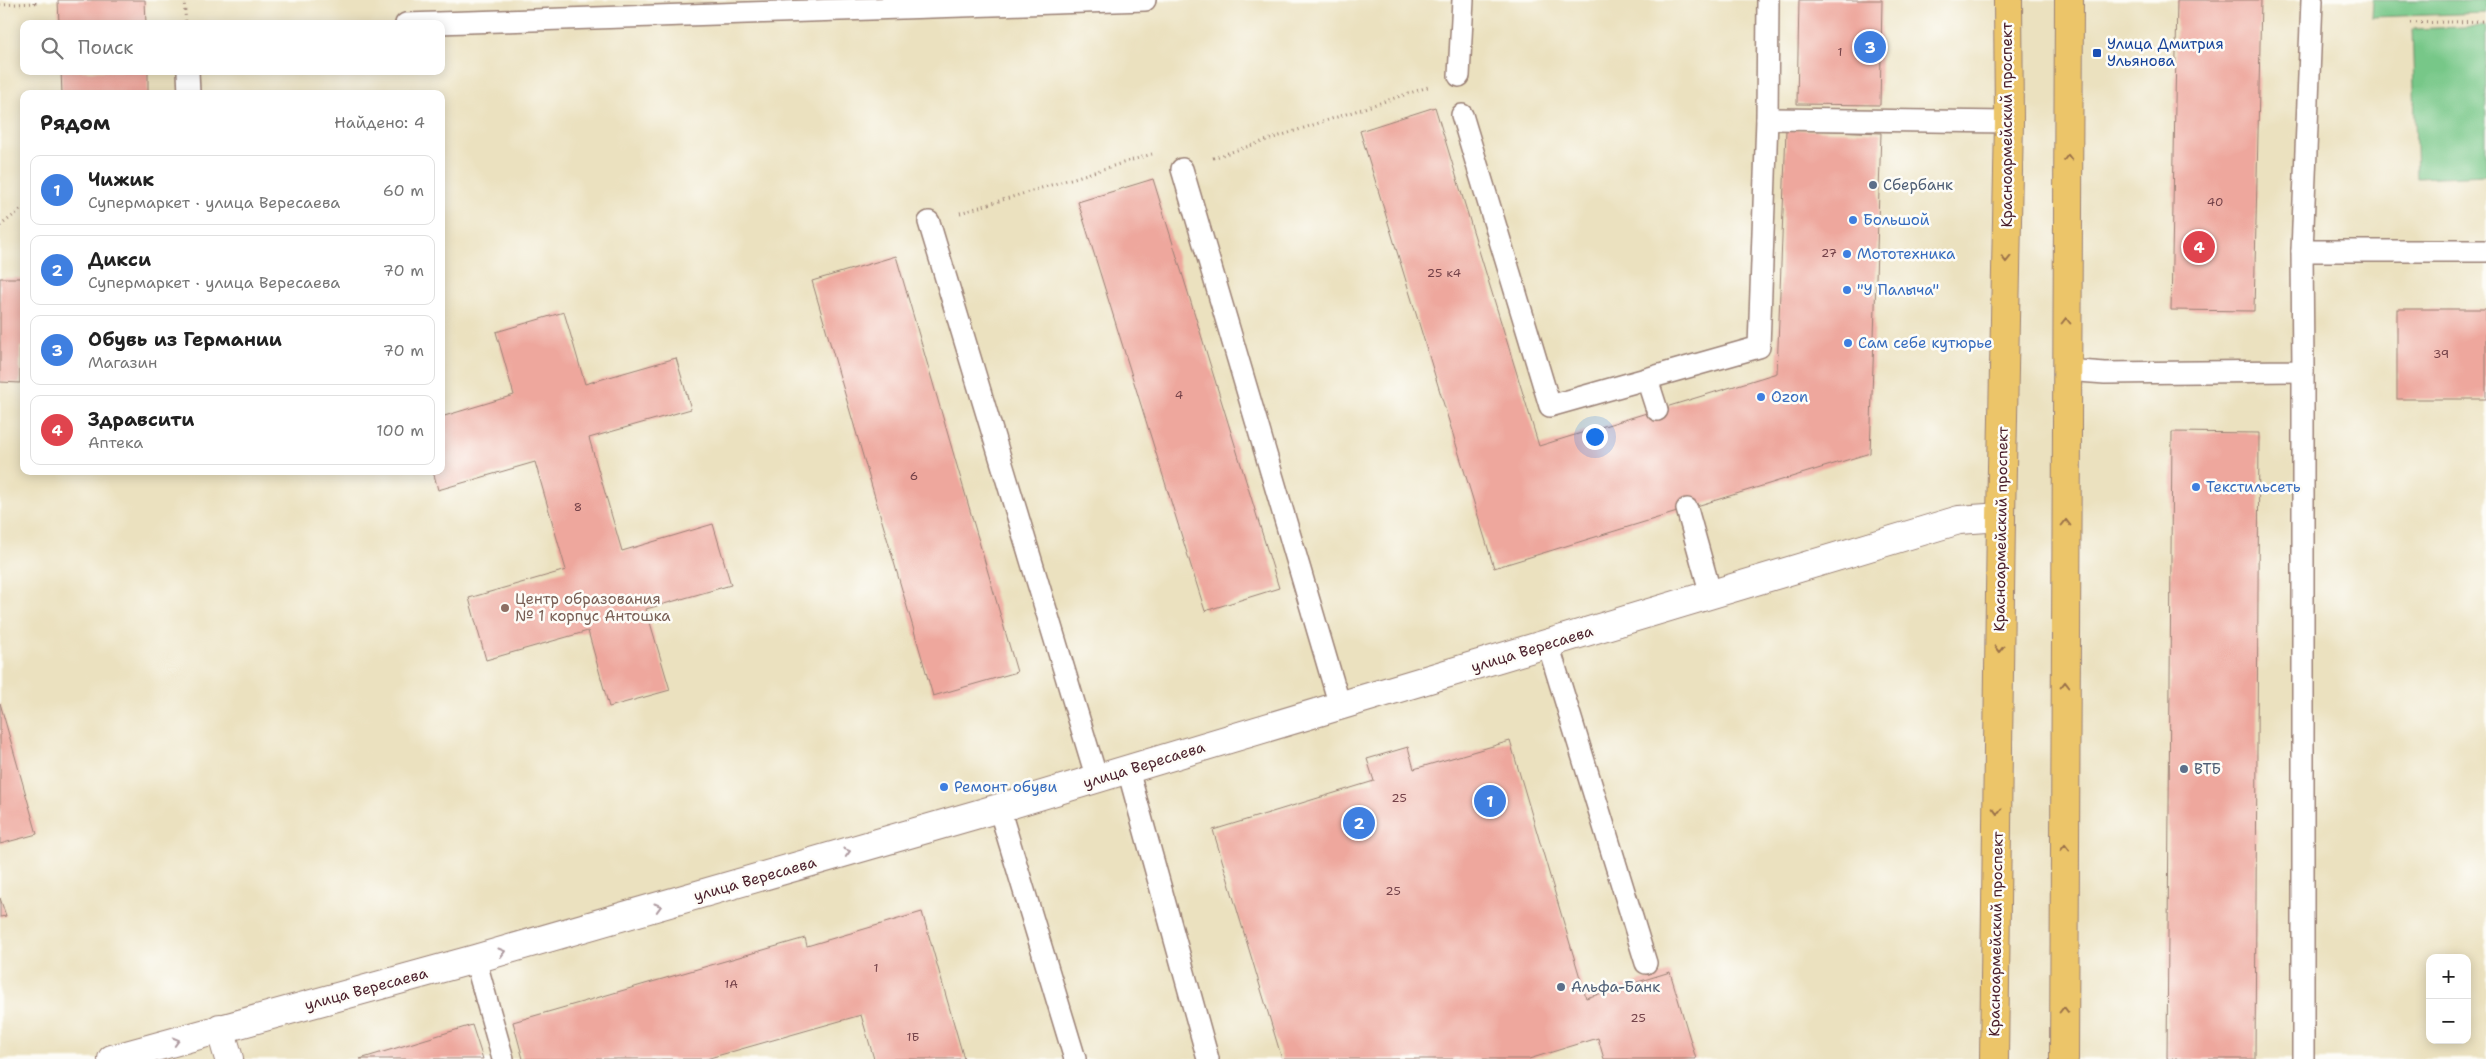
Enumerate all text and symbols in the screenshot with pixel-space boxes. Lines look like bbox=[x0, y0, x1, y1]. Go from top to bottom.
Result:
search box bbox=[20, 20, 445, 75]
street label: Красноармейский проспект bbox=[1997, 22, 2017, 228]
pin: 3 bbox=[1854, 28, 1886, 66]
icon: search bbox=[38, 34, 66, 62]
place label: Улица Дмитрия Ульянова bbox=[2107, 34, 2224, 71]
text: Поиск bbox=[78, 35, 133, 60]
house number: 1 bbox=[1837, 44, 1843, 60]
marker: Улица Дмитрия Ульянова bbox=[2091, 47, 2103, 59]
text: Рядом bbox=[40, 109, 110, 137]
text: Найдено: 4 bbox=[334, 112, 425, 133]
one-way arrow bbox=[2063, 154, 2073, 162]
text: Чижик bbox=[88, 167, 154, 192]
place label: Сбербанк bbox=[1883, 175, 1953, 195]
marker: Сбербанк bbox=[1867, 179, 1879, 191]
text: 1 bbox=[53, 180, 61, 201]
text: 60 m bbox=[383, 180, 424, 201]
text: Супермаркет · улица Вересаева bbox=[88, 192, 340, 213]
house number: 40 bbox=[2207, 194, 2223, 210]
place label: Большой bbox=[1863, 210, 1930, 230]
marker: Большой bbox=[1847, 214, 1859, 226]
pin: 4 bbox=[2183, 228, 2215, 266]
place label: Мототехника bbox=[1857, 244, 1956, 264]
house number: 27 bbox=[1821, 245, 1837, 261]
text: Дикси bbox=[88, 247, 151, 272]
marker: Мототехника bbox=[1841, 248, 1853, 260]
one-way arrow bbox=[2001, 255, 2011, 263]
text: 2 bbox=[51, 260, 63, 281]
text: 70 m bbox=[383, 260, 424, 281]
house number: 25 к4 bbox=[1427, 265, 1461, 281]
text: Супермаркет · улица Вересаева bbox=[88, 272, 340, 293]
place label: "У Палыча" bbox=[1857, 280, 1939, 300]
marker: "У Палыча" bbox=[1841, 284, 1853, 296]
one-way arrow bbox=[2061, 317, 2071, 324]
text: Обувь из Германии bbox=[88, 327, 282, 352]
place label: Сам себе кутюрье bbox=[1858, 333, 1993, 353]
marker: Сам себе кутюрье bbox=[1842, 337, 1854, 349]
text: 3 bbox=[51, 340, 63, 361]
text: 70 m bbox=[383, 340, 424, 361]
house number: 39 bbox=[2433, 346, 2449, 362]
text: Магазин bbox=[88, 352, 157, 373]
house number: 4 bbox=[1175, 387, 1183, 403]
place label: Ozon bbox=[1771, 387, 1808, 407]
marker: Ozon bbox=[1755, 391, 1767, 403]
text: Здравсити bbox=[88, 407, 194, 432]
text: 4 bbox=[51, 420, 63, 441]
text: 100 m bbox=[376, 420, 424, 441]
your location bbox=[1582, 424, 1608, 450]
street label: Красноармейский проспект bbox=[1989, 426, 2013, 632]
text: Аптека bbox=[88, 432, 143, 453]
house number: 6 bbox=[910, 468, 918, 484]
place label: Текстильсеть bbox=[2206, 477, 2301, 497]
marker: Текстильсеть bbox=[2190, 481, 2202, 493]
house number: 8 bbox=[574, 499, 582, 515]
one-way arrow bbox=[2061, 519, 2071, 526]
place label: Центр образования № 1 корпус Антошка bbox=[515, 589, 671, 626]
marker: Центр образования № 1 корпус Антошка bbox=[499, 602, 511, 614]
street label: улица Вересаева bbox=[1469, 621, 1596, 677]
one-way arrow bbox=[1994, 645, 2004, 653]
one-way arrow bbox=[2060, 681, 2070, 689]
street label: улица Вересаева bbox=[1081, 737, 1208, 793]
place label: ВТБ bbox=[2194, 759, 2221, 779]
marker: ВТБ bbox=[2178, 763, 2190, 775]
place label: Ремонт обуви bbox=[954, 777, 1057, 797]
marker: Ремонт обуви bbox=[938, 781, 950, 793]
pin: 1 bbox=[1474, 782, 1506, 820]
house number: 25 bbox=[1391, 790, 1407, 806]
pin: 2 bbox=[1343, 804, 1375, 842]
one-way arrow bbox=[1992, 808, 2002, 815]
street label: Красноармейский проспект bbox=[1984, 831, 2008, 1037]
one-way arrow bbox=[2060, 844, 2070, 852]
one-way arrow bbox=[843, 847, 852, 858]
street label: улица Вересаева bbox=[691, 852, 819, 906]
house number: 25 bbox=[1385, 883, 1401, 899]
one-way arrow bbox=[653, 902, 661, 912]
one-way arrow bbox=[497, 947, 505, 957]
map controls bbox=[2426, 954, 2471, 1044]
button: + bbox=[2426, 954, 2471, 999]
house number: 1 bbox=[873, 960, 879, 976]
street label: улица Вересаева bbox=[302, 963, 430, 1015]
house number: 1А bbox=[724, 976, 738, 992]
place label: Альфа-Банк bbox=[1571, 977, 1660, 997]
marker: Альфа-Банк bbox=[1555, 981, 1567, 993]
button: − bbox=[2426, 999, 2471, 1044]
one-way arrow bbox=[2059, 1006, 2069, 1014]
house number: 25 bbox=[1630, 1010, 1646, 1026]
house number: 1Б bbox=[907, 1029, 920, 1045]
one-way arrow bbox=[171, 1036, 180, 1046]

